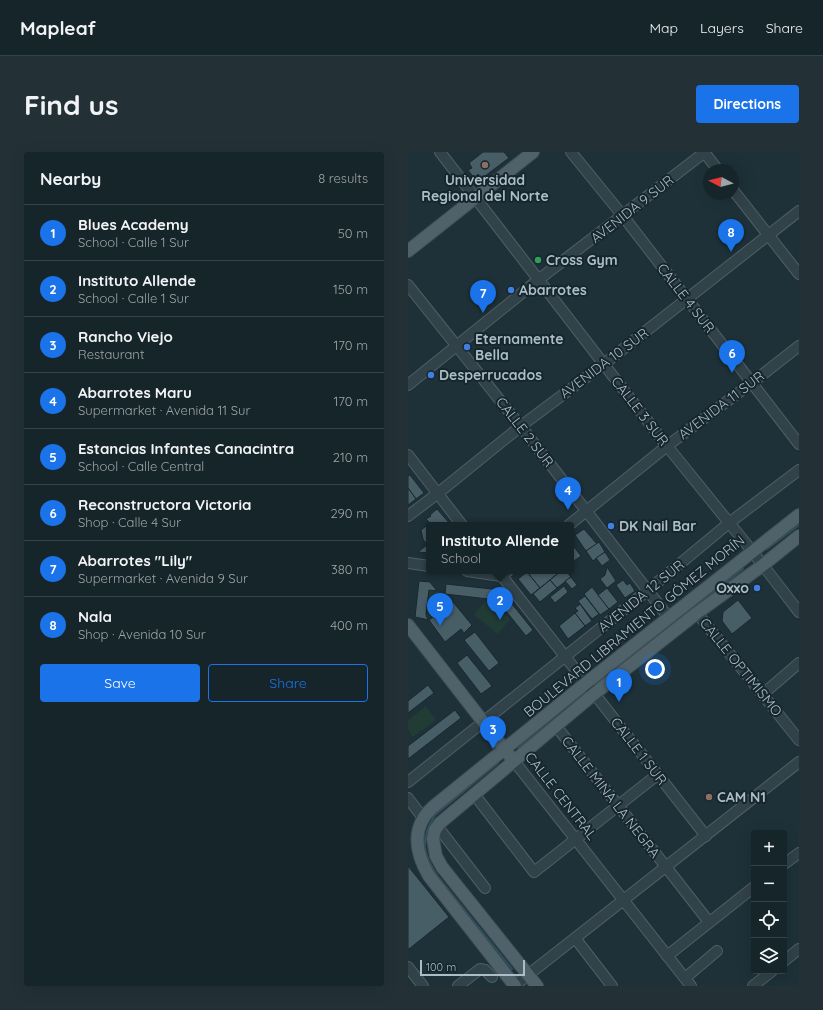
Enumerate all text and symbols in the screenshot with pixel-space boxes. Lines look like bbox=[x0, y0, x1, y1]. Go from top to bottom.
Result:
text: Mapleaf bbox=[20, 16, 96, 40]
text: Map bbox=[649, 19, 678, 37]
text: Layers bbox=[700, 19, 744, 37]
text: Share bbox=[766, 19, 803, 37]
button: Directions bbox=[696, 85, 799, 123]
text: Find us bbox=[24, 87, 118, 122]
marker: Universidad Regional del Norte bbox=[480, 160, 490, 170]
north arrow bbox=[703, 164, 739, 200]
text: Nearby bbox=[40, 168, 101, 189]
text: 8 results bbox=[318, 170, 368, 186]
place label: Universidad Regional del Norte bbox=[421, 171, 549, 205]
street label: AVENIDA 9 SUR bbox=[587, 171, 677, 247]
text: Blues Academy bbox=[78, 215, 188, 234]
pin: 8 bbox=[718, 219, 744, 252]
text: 1 bbox=[50, 225, 56, 241]
text: 50 m bbox=[338, 225, 368, 241]
text: School · Calle 1 Sur bbox=[78, 234, 189, 250]
place label: Cross Gym bbox=[546, 251, 618, 269]
marker: Cross Gym bbox=[533, 255, 543, 265]
street label: CALLE 4 SUR bbox=[653, 260, 719, 336]
text: Instituto Allende bbox=[78, 271, 196, 290]
pin: 7 bbox=[470, 280, 496, 313]
text: 2 bbox=[49, 281, 57, 297]
text: 150 m bbox=[333, 281, 368, 297]
place label: Abarrotes bbox=[519, 281, 587, 299]
marker: Abarrotes bbox=[506, 285, 516, 295]
text: School · Calle 1 Sur bbox=[78, 290, 189, 306]
street label: AVENIDA 10 SUR bbox=[556, 324, 652, 402]
text: Rancho Viejo bbox=[78, 327, 173, 346]
place label: Eternamente Bella bbox=[475, 330, 564, 364]
text: 3 bbox=[50, 337, 56, 353]
text: 170 m bbox=[333, 337, 368, 353]
pin: 6 bbox=[719, 340, 745, 373]
marker: Eternamente Bella bbox=[462, 342, 472, 352]
text: Restaurant bbox=[78, 346, 144, 362]
place label: Desperrucados bbox=[439, 366, 542, 384]
street label: AVENIDA 11 SUR bbox=[674, 367, 768, 443]
marker: Desperrucados bbox=[426, 370, 436, 380]
street label: CALLE 3 SUR bbox=[607, 373, 673, 449]
text: Abarrotes Maru bbox=[78, 383, 192, 402]
text: 4 bbox=[49, 393, 57, 409]
text: 170 m bbox=[333, 393, 368, 409]
street label: CALLE 2 SUR bbox=[492, 393, 558, 471]
text: Supermarket · Avenida 11 Sur bbox=[78, 402, 250, 418]
text: Estancias Infantes Canacintra bbox=[78, 439, 294, 458]
text: 5 bbox=[49, 449, 57, 465]
text: 210 m bbox=[333, 449, 368, 465]
text: School · Calle Central bbox=[78, 458, 204, 474]
pin: 4 bbox=[555, 477, 581, 510]
text: Reconstructora Victoria bbox=[78, 495, 251, 514]
text: 6 bbox=[49, 505, 57, 521]
text: 290 m bbox=[330, 505, 368, 521]
text: Shop · Calle 4 Sur bbox=[78, 514, 181, 530]
place label: DK Nail Bar bbox=[619, 517, 696, 535]
marker: DK Nail Bar bbox=[606, 521, 616, 531]
popup bbox=[426, 522, 574, 574]
text: Instituto Allende bbox=[441, 531, 559, 550]
street label: BOULEVARD LIBRAMIENTO GÓMEZ MORÍN bbox=[520, 531, 748, 721]
text: School bbox=[441, 550, 481, 566]
text: Abarrotes "Lily" bbox=[78, 551, 192, 570]
street label: AVENIDA 12 SUR bbox=[594, 556, 688, 636]
text: 7 bbox=[49, 561, 57, 577]
text: 380 m bbox=[331, 561, 368, 577]
text: Supermarket · Avenida 9 Sur bbox=[78, 570, 248, 586]
place label: Oxxo bbox=[716, 579, 749, 597]
marker: Oxxo bbox=[752, 583, 762, 593]
pin: 2 bbox=[487, 587, 513, 620]
pin: 5 bbox=[427, 593, 453, 626]
text: Nala bbox=[78, 607, 112, 626]
street label: CALLE OPTIMISMO bbox=[696, 614, 786, 720]
text: 8 bbox=[49, 617, 57, 633]
text: 400 m bbox=[330, 617, 368, 633]
text: Shop · Avenida 10 Sur bbox=[78, 626, 206, 642]
your location bbox=[645, 659, 665, 679]
button: Save bbox=[40, 664, 200, 702]
button: Share bbox=[208, 664, 368, 702]
pin: 1 bbox=[606, 669, 632, 702]
street label: CALLE 1 SUR bbox=[607, 714, 671, 788]
pin: 3 bbox=[480, 716, 506, 749]
street label: CALLE MINA LA NEGRA bbox=[558, 732, 664, 862]
street label: CALLE CENTRAL bbox=[521, 748, 601, 844]
place label: CAM N1 bbox=[717, 788, 766, 806]
marker: CAM N1 bbox=[704, 792, 714, 802]
map controls bbox=[751, 830, 787, 974]
button: + bbox=[751, 830, 787, 866]
button: − bbox=[751, 866, 787, 902]
button: locate bbox=[751, 902, 787, 938]
button: layers bbox=[751, 938, 787, 974]
scale bar bbox=[420, 958, 525, 977]
text: 100 m bbox=[426, 960, 456, 974]

